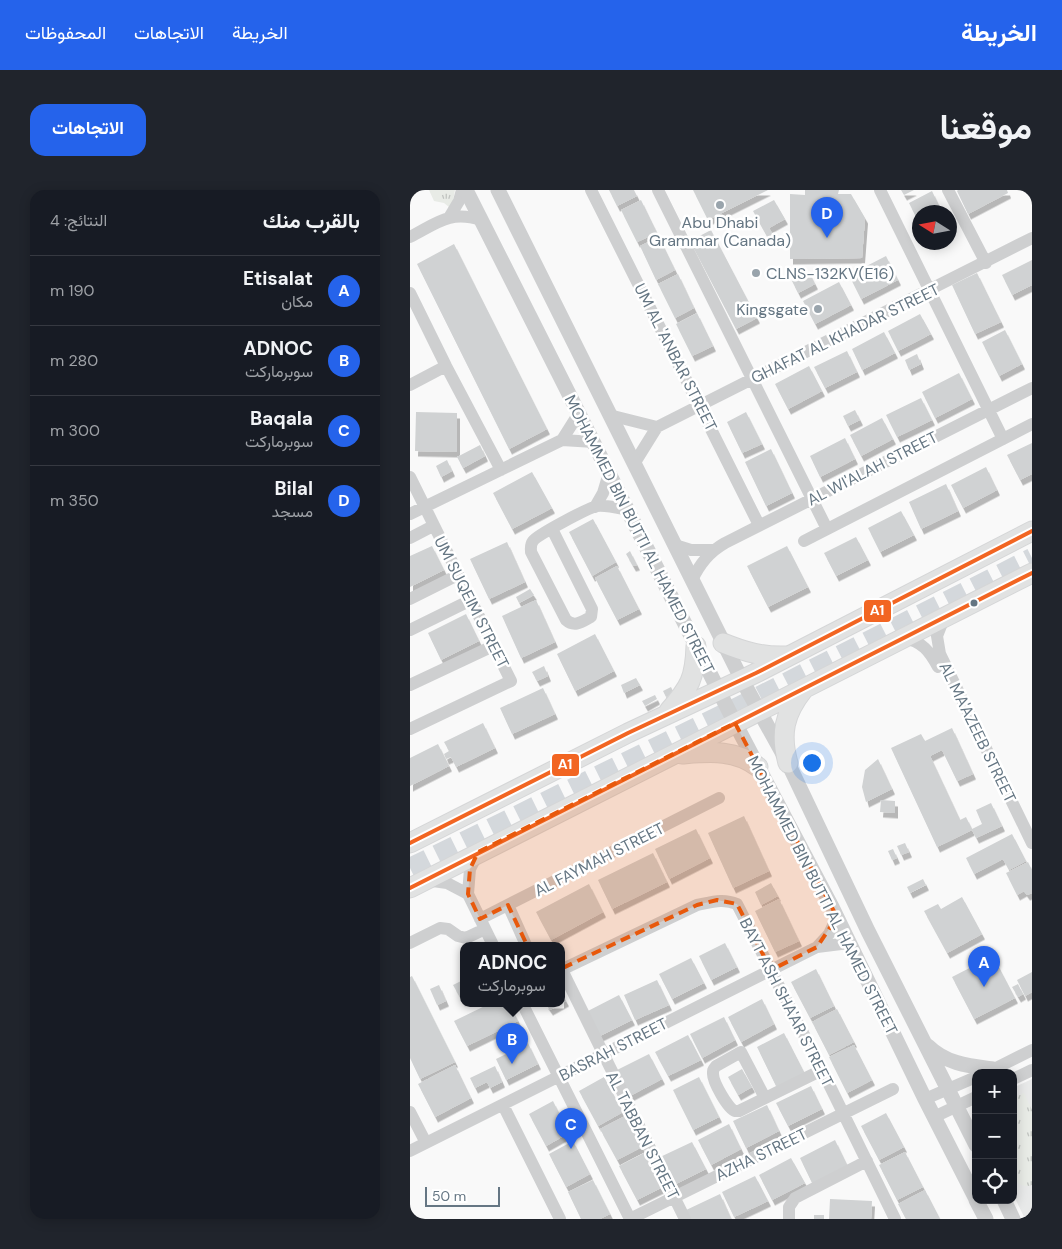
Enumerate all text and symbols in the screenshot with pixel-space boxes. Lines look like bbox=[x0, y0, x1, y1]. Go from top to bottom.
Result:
text: الخريطة bbox=[961, 17, 1037, 48]
text: المحفوظات bbox=[25, 21, 106, 45]
text: الاتجاهات bbox=[134, 21, 204, 45]
text: الخريطة bbox=[232, 21, 288, 45]
button: الاتجاهات bbox=[30, 104, 146, 156]
text: موقعنا bbox=[939, 104, 1032, 150]
pin: D bbox=[811, 197, 843, 238]
marker: Abu Dhabi Grammar (Canada) bbox=[714, 199, 726, 211]
north arrow bbox=[912, 205, 957, 250]
text: بالقرب منك bbox=[263, 207, 360, 235]
text: النتائج: 4 bbox=[50, 210, 107, 231]
place label: Abu Dhabi Grammar (Canada) bbox=[649, 212, 791, 251]
place label: CLNS-132KV(E16) bbox=[766, 263, 894, 284]
text: Etisalat bbox=[243, 266, 313, 291]
marker: CLNS-132KV(E16) bbox=[750, 267, 762, 279]
street label: GHAFAT AL KHADAR STREET bbox=[748, 279, 943, 388]
text: 190 m bbox=[50, 280, 95, 301]
text: A bbox=[338, 280, 350, 301]
street label: UM AL 'ANBAR STREET bbox=[629, 280, 722, 435]
text: مكان bbox=[281, 291, 313, 312]
place label: Kingsgate bbox=[736, 299, 808, 320]
marker: Kingsgate bbox=[812, 303, 824, 315]
text: ADNOC bbox=[243, 336, 313, 361]
text: 280 m bbox=[50, 350, 98, 371]
text: B bbox=[339, 350, 349, 371]
text: سوبرماركت bbox=[245, 361, 313, 382]
street label: MOHAMMED BIN BUTTI AL HAMED STREET bbox=[560, 391, 719, 677]
text: Baqala bbox=[250, 406, 313, 431]
text: 300 m bbox=[50, 420, 100, 441]
text: C bbox=[338, 420, 350, 441]
street label: AL WI'ALAH STREET bbox=[804, 427, 941, 510]
text: سوبرماركت bbox=[245, 431, 313, 452]
text: Bilal bbox=[274, 476, 313, 501]
text: 350 m bbox=[50, 490, 99, 511]
text: D bbox=[338, 490, 350, 511]
text: مسجد bbox=[272, 501, 313, 522]
street label: UM SUQEIM STREET bbox=[429, 533, 514, 672]
unlabelled marker bbox=[969, 598, 979, 608]
line badge: A1 bbox=[863, 599, 892, 623]
text: A1 bbox=[870, 601, 884, 619]
street label: AL MA'AZEEB STREET bbox=[934, 659, 1021, 806]
your location bbox=[799, 750, 825, 776]
street label: MOHAMMED BIN BUTTI AL HAMED STREET bbox=[743, 752, 902, 1038]
line badge: A1 bbox=[551, 753, 580, 777]
text: A1 bbox=[558, 755, 572, 773]
street label: AL FAYMAH STREET bbox=[531, 818, 668, 901]
street label: BAYT ASH SHA'AR STREET bbox=[735, 914, 838, 1090]
popup bbox=[460, 942, 565, 1007]
pin: A bbox=[968, 946, 1000, 987]
text: ADNOC bbox=[478, 950, 547, 975]
text: سوبرماركت bbox=[478, 975, 546, 996]
street label: BASRAH STREET bbox=[555, 1013, 671, 1086]
pin: B bbox=[496, 1023, 528, 1064]
street label: AL TABBAN STREET bbox=[601, 1068, 684, 1203]
map controls bbox=[972, 1069, 1017, 1204]
button: + bbox=[972, 1069, 1017, 1114]
pin: C bbox=[555, 1108, 587, 1149]
button: − bbox=[972, 1114, 1017, 1159]
street label: AZHA STREET bbox=[712, 1123, 811, 1186]
button: locate bbox=[972, 1159, 1017, 1204]
scale bar bbox=[425, 1184, 500, 1207]
text: 50 m bbox=[432, 1187, 466, 1205]

